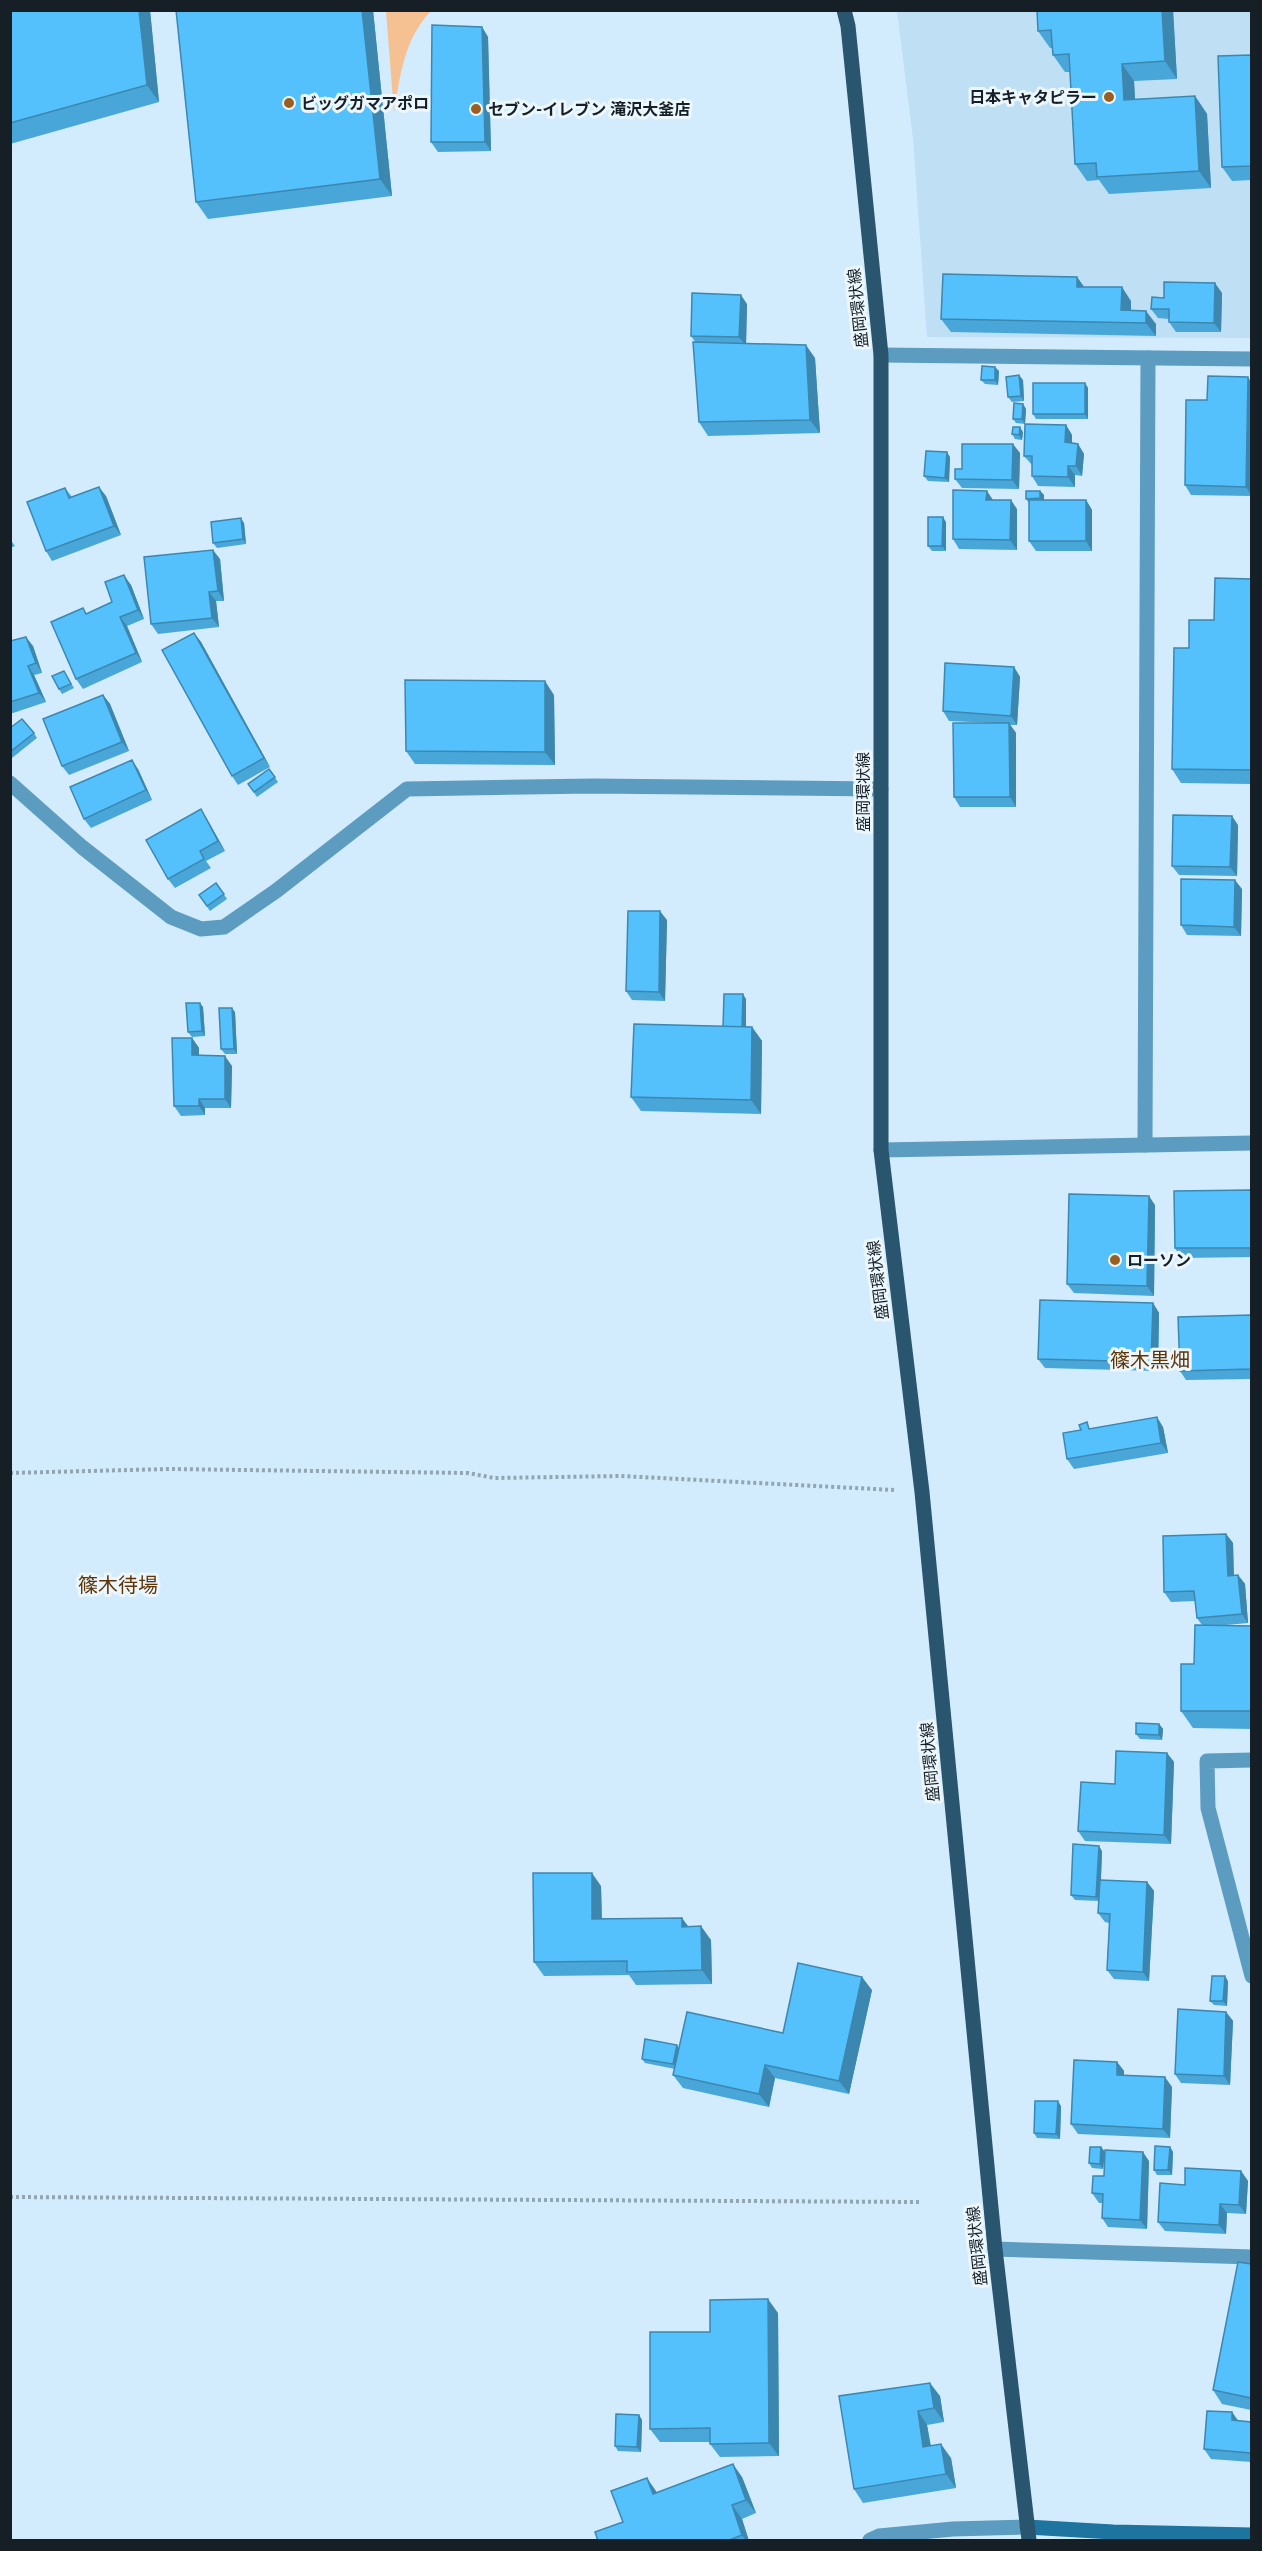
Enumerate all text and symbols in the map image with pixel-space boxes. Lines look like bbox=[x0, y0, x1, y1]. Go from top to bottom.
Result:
place label: 日本キャタピラー bbox=[969, 88, 1097, 107]
marker: 日本キャタピラー bbox=[1102, 90, 1116, 104]
place label: ビッグガマアポロ bbox=[301, 94, 429, 113]
marker: ビッグガマアポロ bbox=[282, 96, 296, 110]
place label: セブン-イレブン 滝沢大釜店 bbox=[488, 100, 690, 119]
marker: セブン-イレブン 滝沢大釜店 bbox=[469, 102, 483, 116]
street label: 盛岡環状線 bbox=[844, 267, 872, 349]
street label: 盛岡環状線 bbox=[854, 752, 873, 832]
street label: 盛岡環状線 bbox=[864, 1239, 892, 1321]
place label: ローソン bbox=[1127, 1251, 1191, 1270]
marker: ローソン bbox=[1108, 1253, 1122, 1267]
district label: 篠木黒畑 bbox=[1110, 1348, 1190, 1372]
district label: 篠木待場 bbox=[78, 1573, 158, 1597]
street label: 盛岡環状線 bbox=[917, 1721, 943, 1803]
street label: 盛岡環状線 bbox=[963, 2205, 991, 2287]

